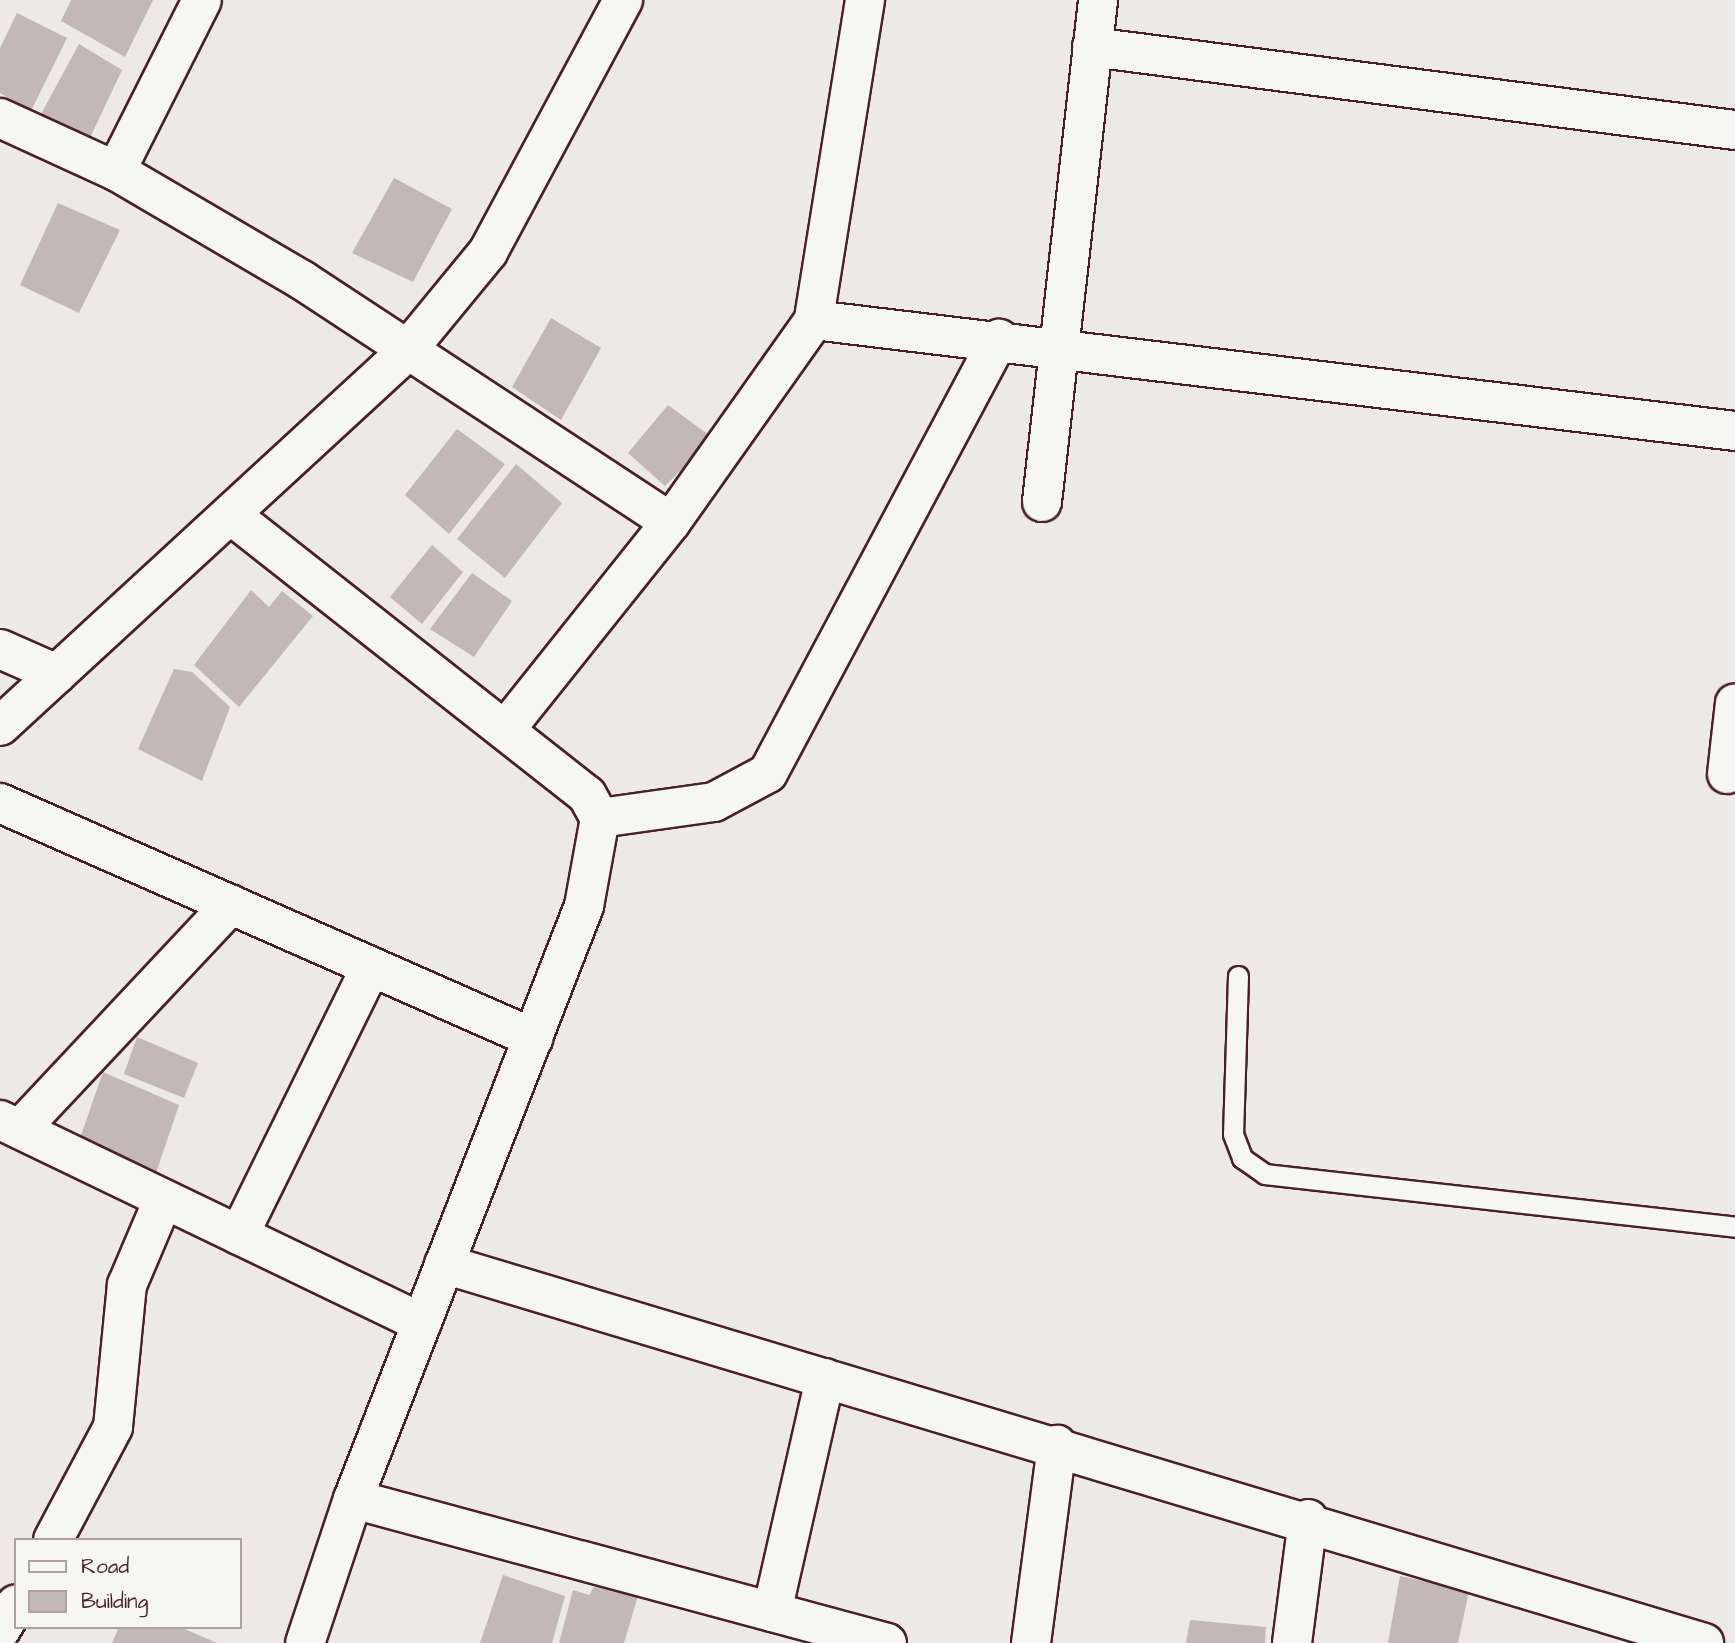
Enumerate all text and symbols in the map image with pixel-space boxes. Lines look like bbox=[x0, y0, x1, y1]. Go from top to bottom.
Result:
legend bbox=[14, 1538, 242, 1629]
text: Road bbox=[81, 1552, 129, 1581]
text: Building bbox=[81, 1587, 148, 1616]

